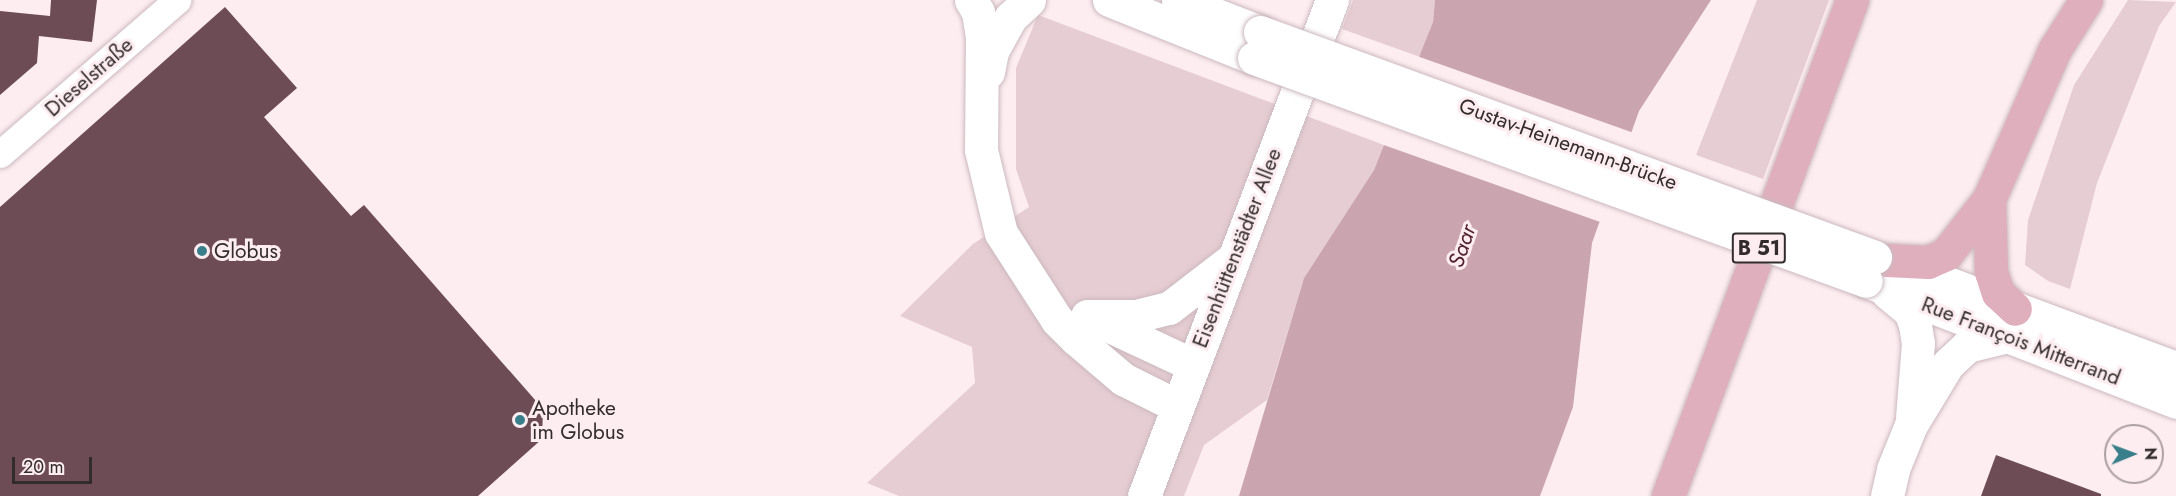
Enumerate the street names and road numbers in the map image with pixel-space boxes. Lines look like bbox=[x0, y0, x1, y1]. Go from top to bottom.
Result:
street label: Dieselstraße bbox=[40, 32, 138, 122]
street label: Gustav-Heinemann-Brücke bbox=[1456, 93, 1680, 195]
street label: Eisenhüttenstädter Allee bbox=[1187, 145, 1287, 351]
road number: B 51 bbox=[1730, 231, 1788, 265]
street label: Rue François Mitterrand bbox=[1918, 291, 2124, 391]

